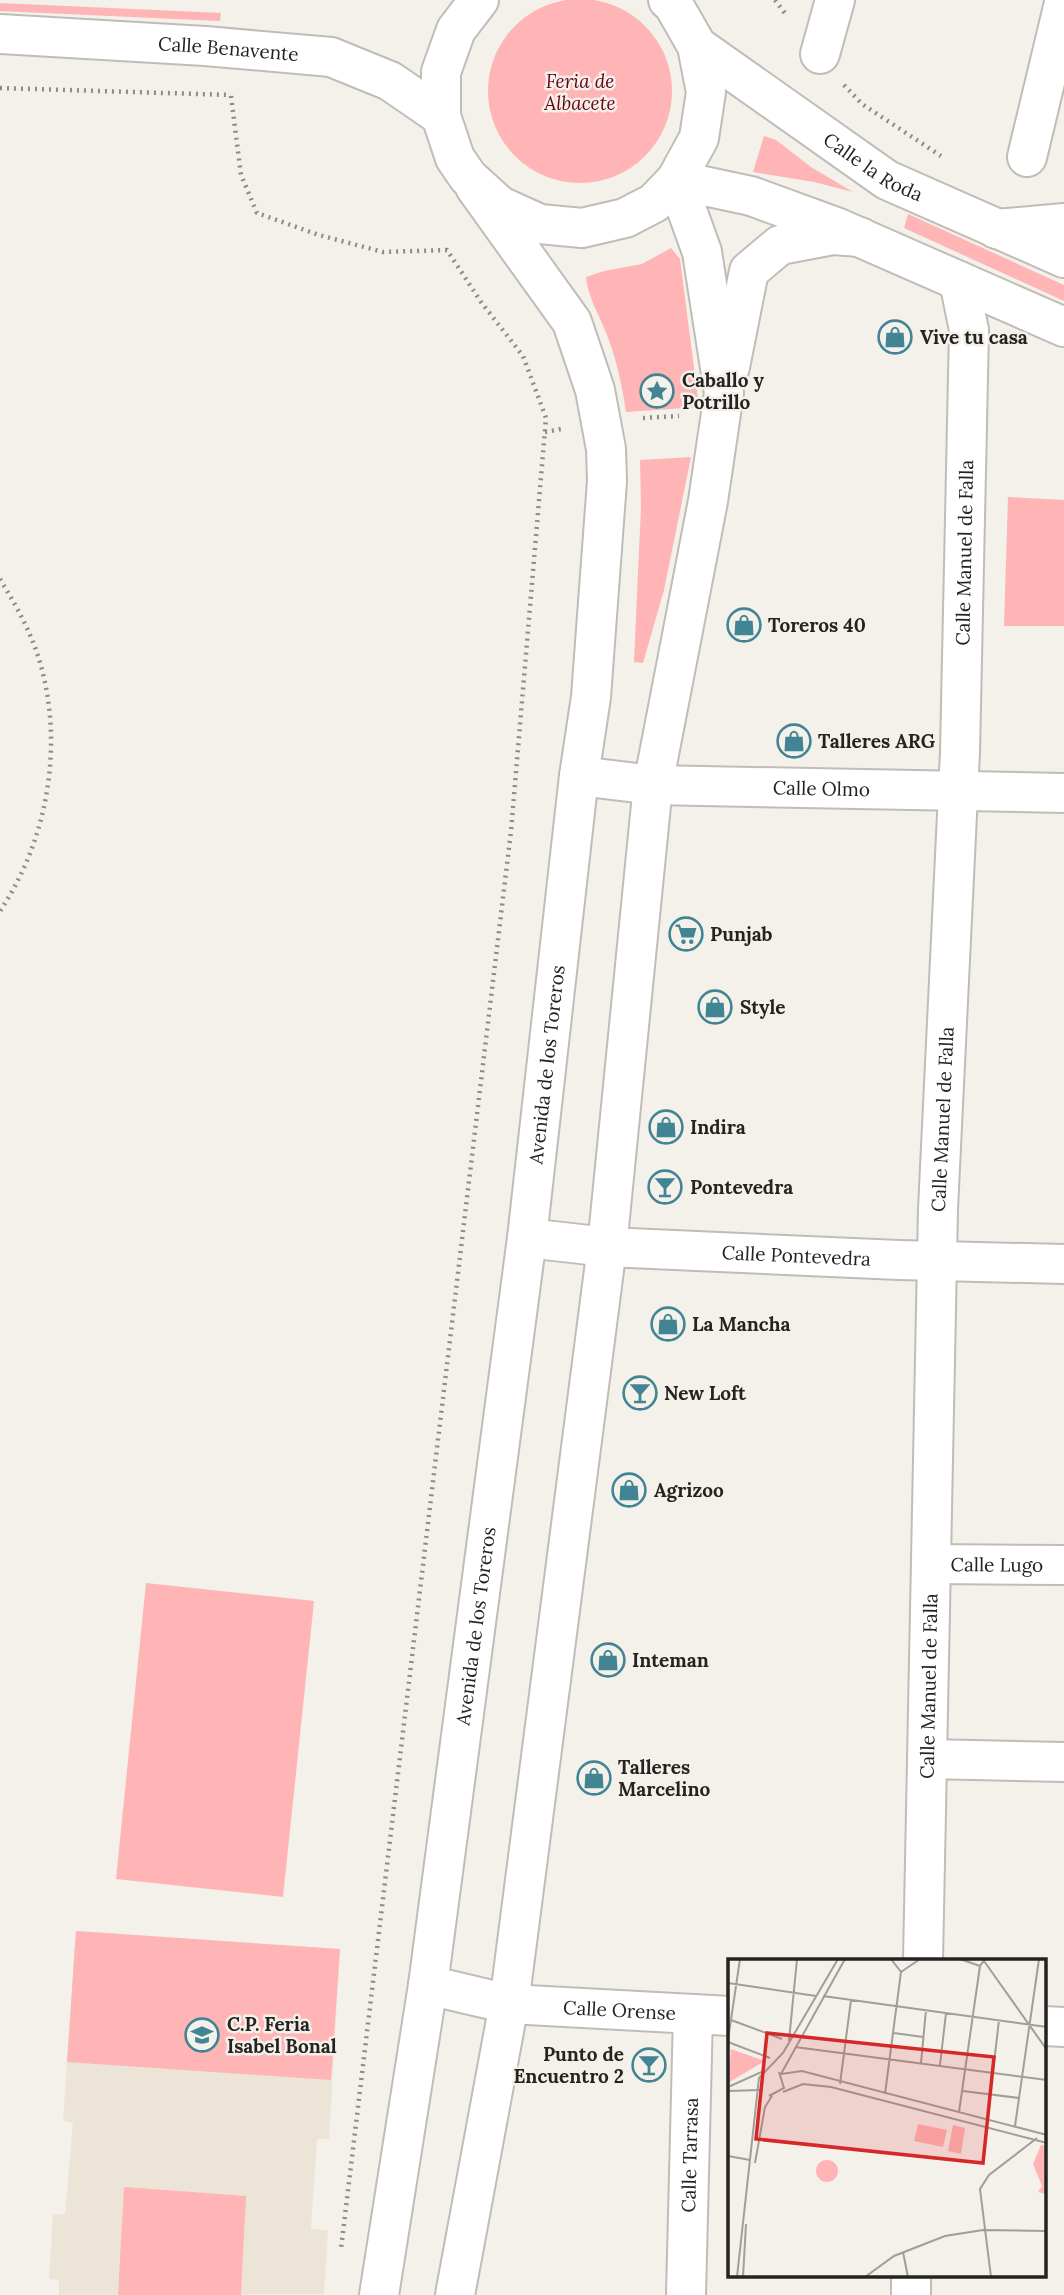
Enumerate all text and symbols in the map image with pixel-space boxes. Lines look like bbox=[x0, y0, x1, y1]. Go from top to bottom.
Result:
street label: Calle Benavente bbox=[158, 31, 300, 66]
park label: Feria de Albacete bbox=[543, 69, 616, 115]
street label: Calle la Roda bbox=[819, 127, 927, 206]
shop icon: Vive tu casa bbox=[876, 318, 914, 356]
place label: Vive tu casa bbox=[920, 325, 1028, 349]
place label: Caballo y Potrillo bbox=[682, 368, 764, 414]
place icon: Caballo y Potrillo bbox=[638, 372, 676, 410]
street label: Calle Manuel de Falla bbox=[950, 459, 978, 646]
shop icon: Toreros 40 bbox=[725, 606, 763, 644]
place label: Toreros 40 bbox=[768, 613, 866, 637]
shop icon: Talleres ARG bbox=[775, 722, 813, 760]
place label: Talleres ARG bbox=[818, 729, 935, 753]
street label: Calle Olmo bbox=[773, 775, 870, 801]
supermarket icon: Punjab bbox=[667, 915, 705, 953]
place label: Punjab bbox=[710, 922, 773, 946]
street label: Avenida de los Toreros bbox=[523, 964, 570, 1166]
shop icon: Style bbox=[696, 988, 734, 1026]
place label: Style bbox=[740, 995, 786, 1019]
street label: Calle Manuel de Falla bbox=[926, 1026, 959, 1213]
shop icon: Indira bbox=[647, 1108, 685, 1146]
place label: Indira bbox=[690, 1115, 746, 1139]
bar icon: Pontevedra bbox=[646, 1168, 684, 1206]
place label: Pontevedra bbox=[690, 1175, 793, 1199]
street label: Calle Pontevedra bbox=[721, 1240, 872, 1271]
shop icon: La Mancha bbox=[649, 1305, 687, 1343]
place label: La Mancha bbox=[692, 1312, 790, 1336]
bar icon: New Loft bbox=[621, 1374, 659, 1412]
place label: New Loft bbox=[664, 1381, 747, 1405]
shop icon: Agrizoo bbox=[610, 1471, 648, 1509]
place label: Agrizoo bbox=[654, 1478, 724, 1502]
street label: Avenida de los Toreros bbox=[450, 1525, 501, 1728]
street label: Calle Lugo bbox=[951, 1552, 1043, 1577]
street label: Calle Manuel de Falla bbox=[915, 1593, 942, 1779]
shop icon: Inteman bbox=[589, 1641, 627, 1679]
place label: Inteman bbox=[632, 1648, 709, 1672]
place label: Talleres Marcelino bbox=[618, 1755, 711, 1801]
shop icon: Talleres Marcelino bbox=[575, 1759, 613, 1797]
inset map bbox=[728, 1959, 1046, 2278]
street label: Calle Orense bbox=[563, 1995, 677, 2025]
place label: C.P. Feria Isabel Bonal bbox=[227, 2012, 337, 2058]
school or university icon: C.P. Feria Isabel Bonal bbox=[183, 2016, 221, 2054]
place label: Punto de Encuentro 2 bbox=[514, 2042, 624, 2088]
bar icon: Punto de Encuentro 2 bbox=[630, 2046, 668, 2084]
street label: Calle Tarrasa bbox=[676, 2097, 703, 2213]

